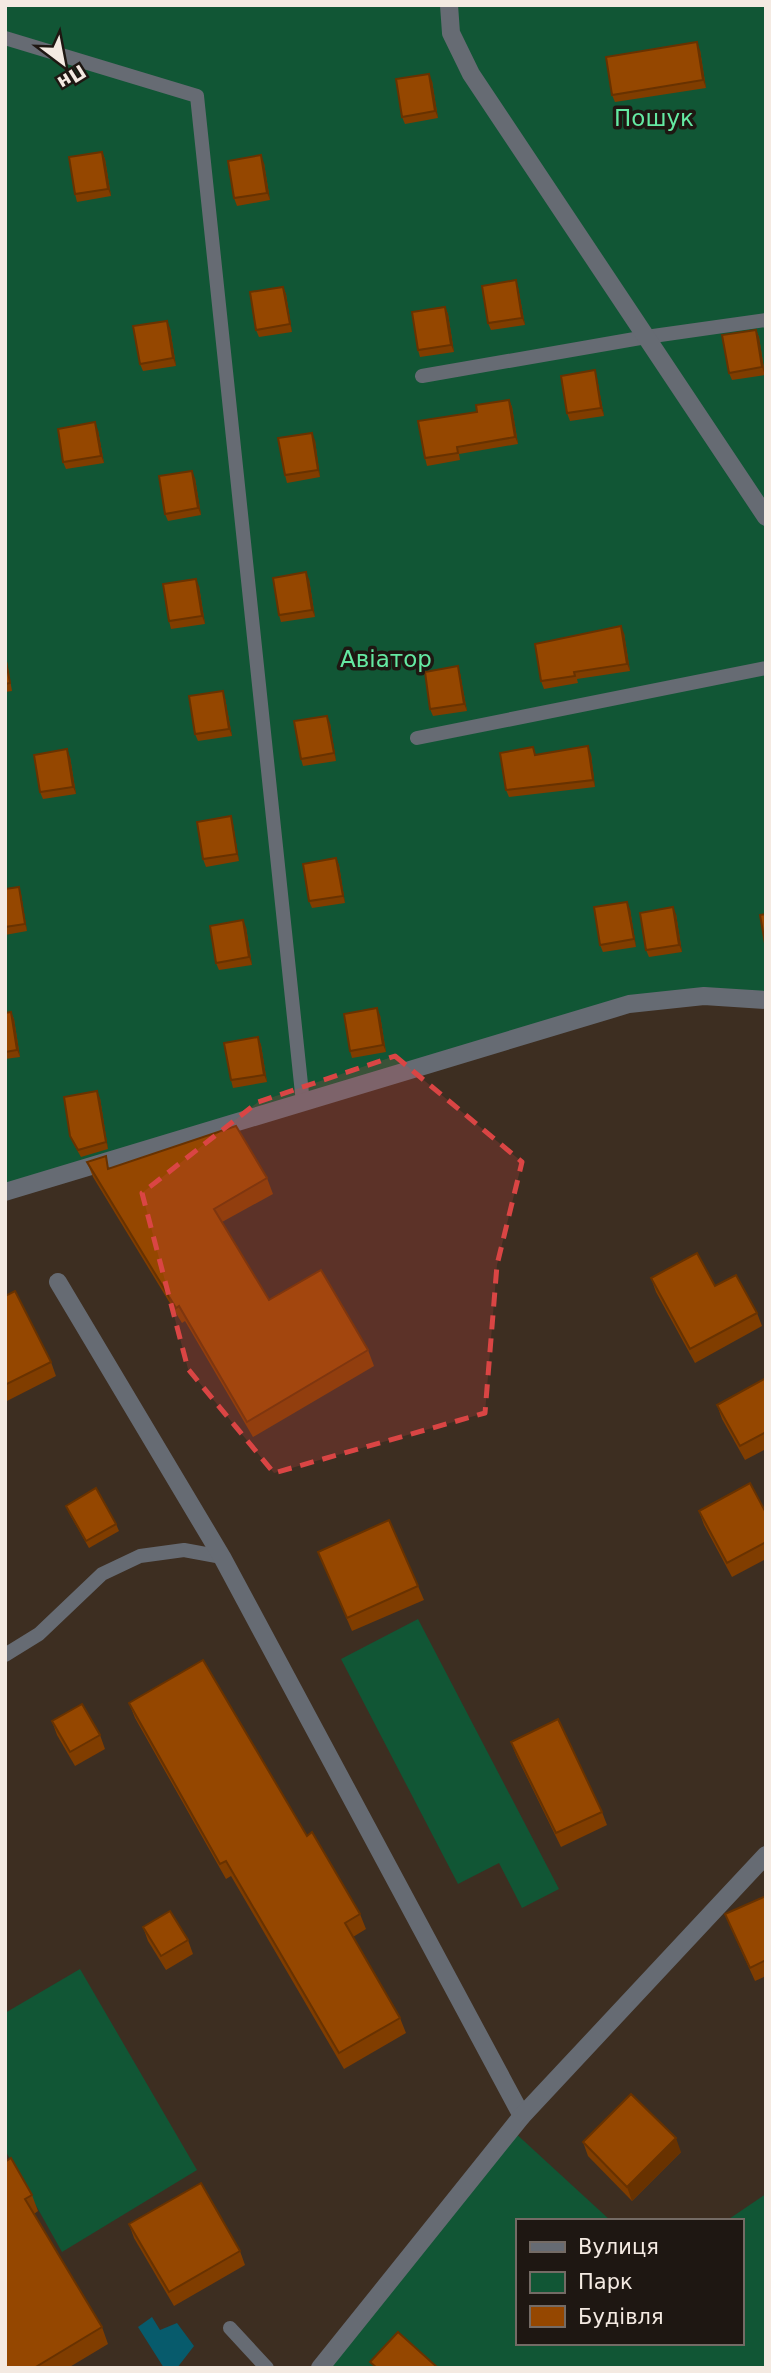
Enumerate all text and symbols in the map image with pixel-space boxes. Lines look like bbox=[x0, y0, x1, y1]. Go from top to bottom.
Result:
north arrow bbox=[28, 28, 98, 98]
text: Пн bbox=[54, 60, 90, 94]
park label: Пошук bbox=[614, 105, 694, 131]
park label: Авіатор bbox=[340, 646, 432, 672]
legend bbox=[516, 2219, 743, 2345]
text: Вулиця bbox=[578, 2235, 659, 2259]
text: Парк bbox=[578, 2270, 633, 2294]
text: Будівля bbox=[578, 2305, 664, 2329]

